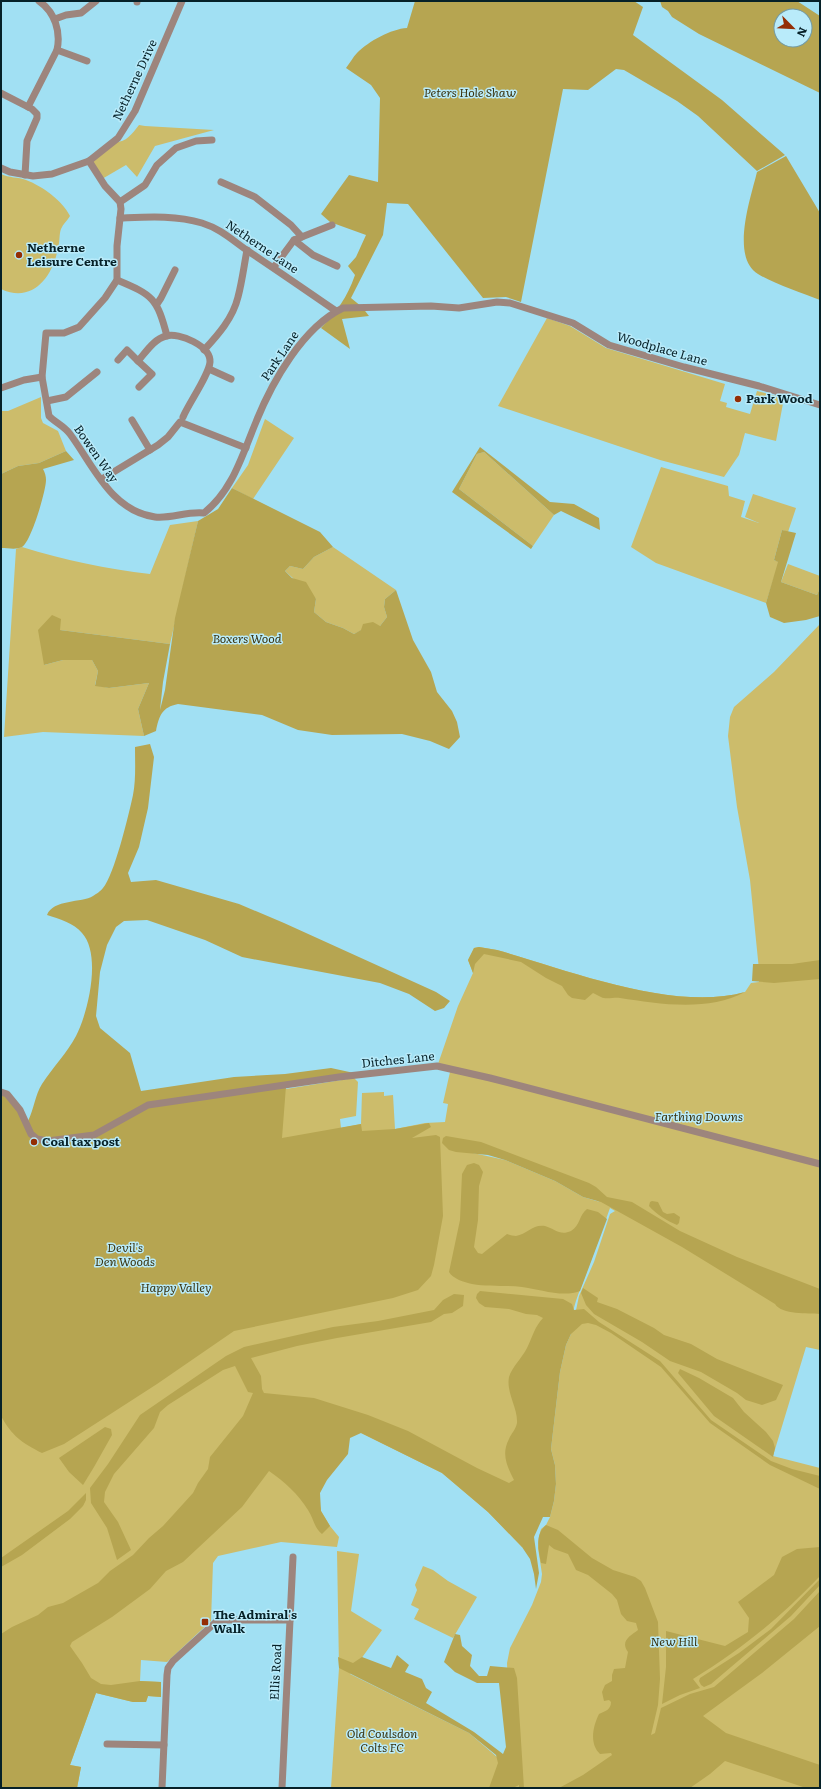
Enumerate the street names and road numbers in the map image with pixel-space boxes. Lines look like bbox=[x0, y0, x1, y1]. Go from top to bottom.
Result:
street label: Netherne Drive bbox=[107, 36, 161, 123]
street label: Netherne Lane bbox=[222, 215, 303, 277]
street label: Woodplace Lane bbox=[615, 326, 710, 370]
street label: Park Lane bbox=[256, 327, 303, 384]
street label: Bowen Way bbox=[70, 421, 123, 486]
street label: Ditches Lane bbox=[360, 1046, 435, 1072]
street label: Ellis Road bbox=[265, 1643, 286, 1701]

